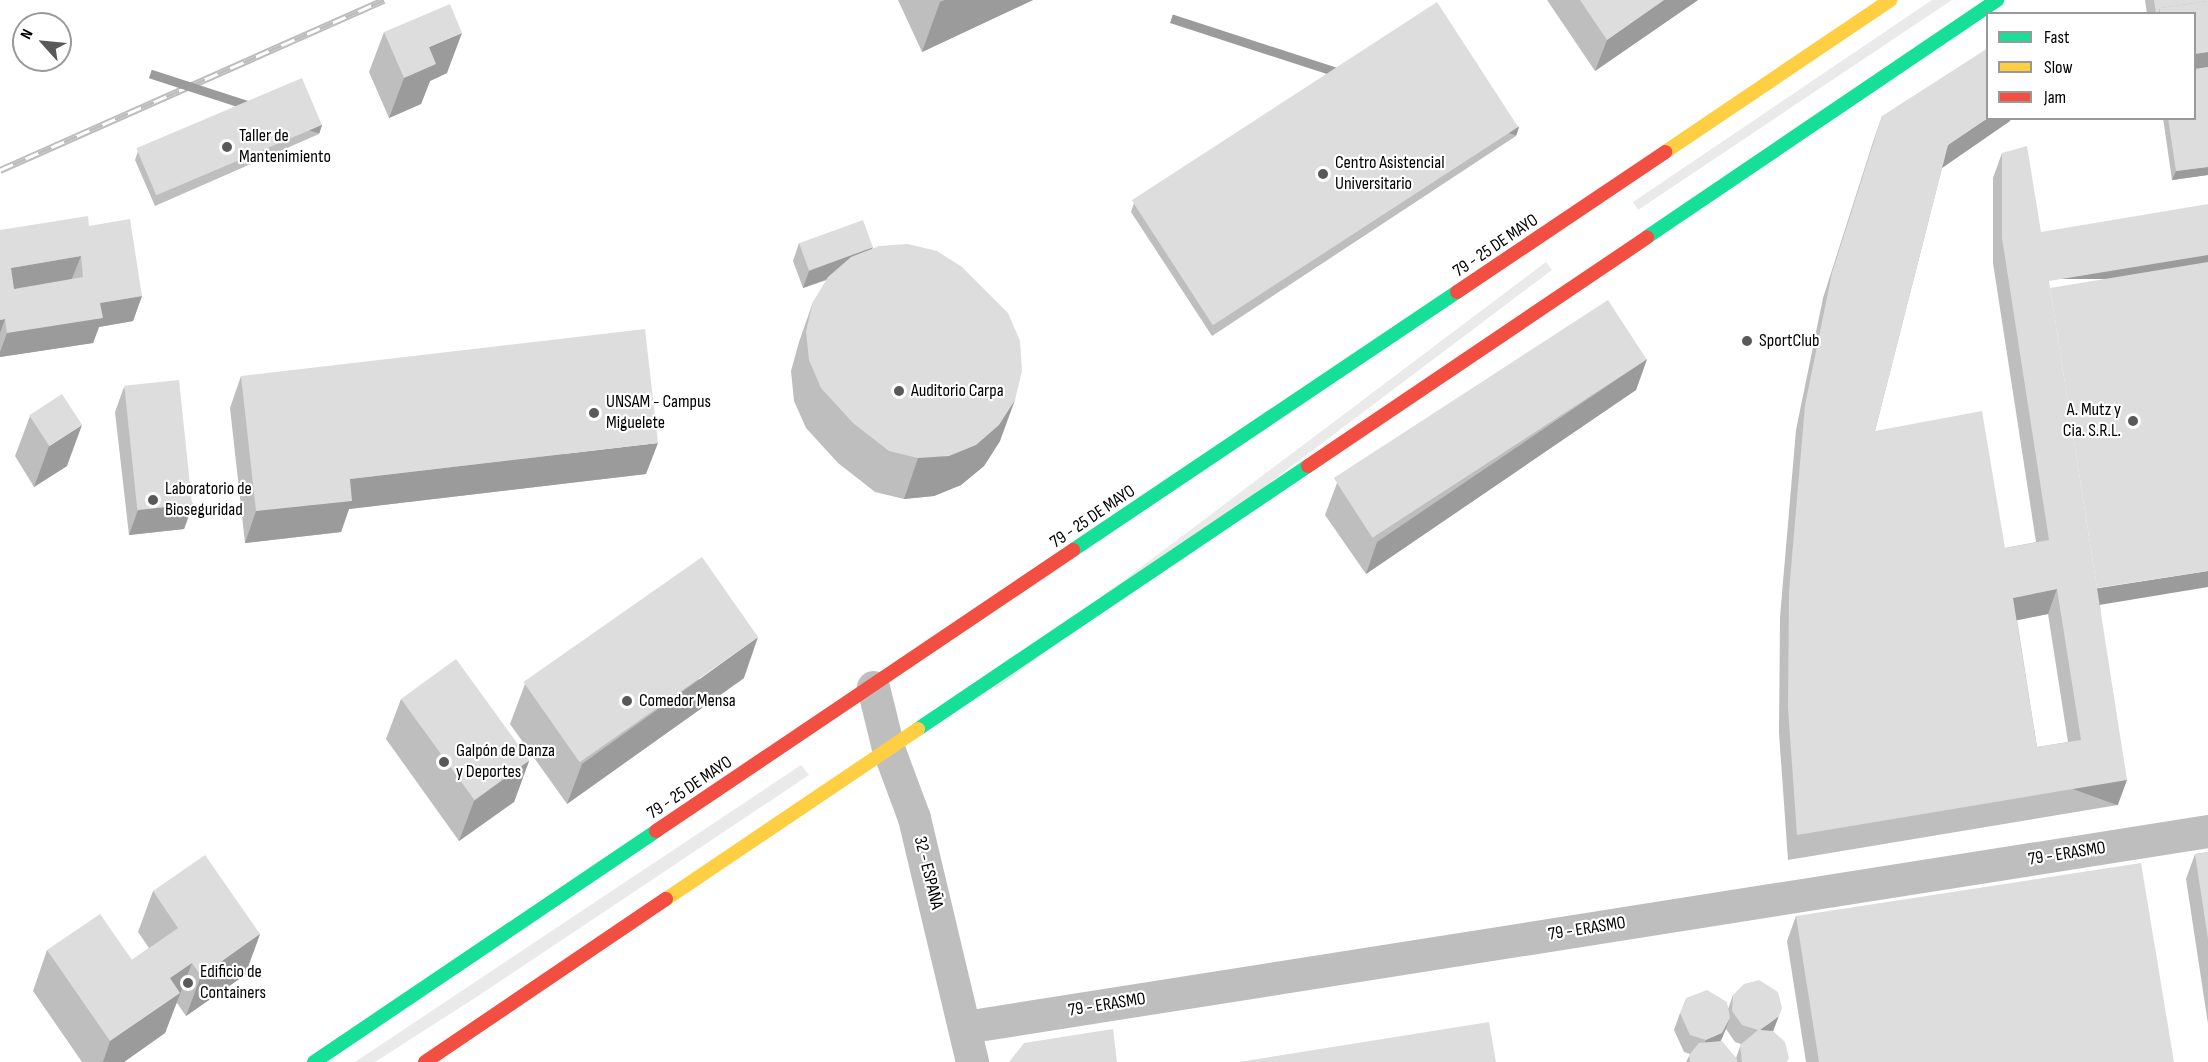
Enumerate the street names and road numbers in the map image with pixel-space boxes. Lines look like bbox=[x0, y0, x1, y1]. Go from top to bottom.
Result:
street label: 79 - 25 DE MAYO bbox=[1449, 210, 1543, 282]
street label: 79 - 25 DE MAYO bbox=[1046, 481, 1140, 553]
street label: 79 - 25 DE MAYO bbox=[643, 752, 737, 824]
street label: 32 - ESPAÑA bbox=[909, 834, 947, 912]
street label: 79 - ERASMO bbox=[2027, 837, 2107, 871]
street label: 79 - ERASMO bbox=[1547, 912, 1627, 946]
street label: 79 - ERASMO bbox=[1067, 988, 1147, 1022]

